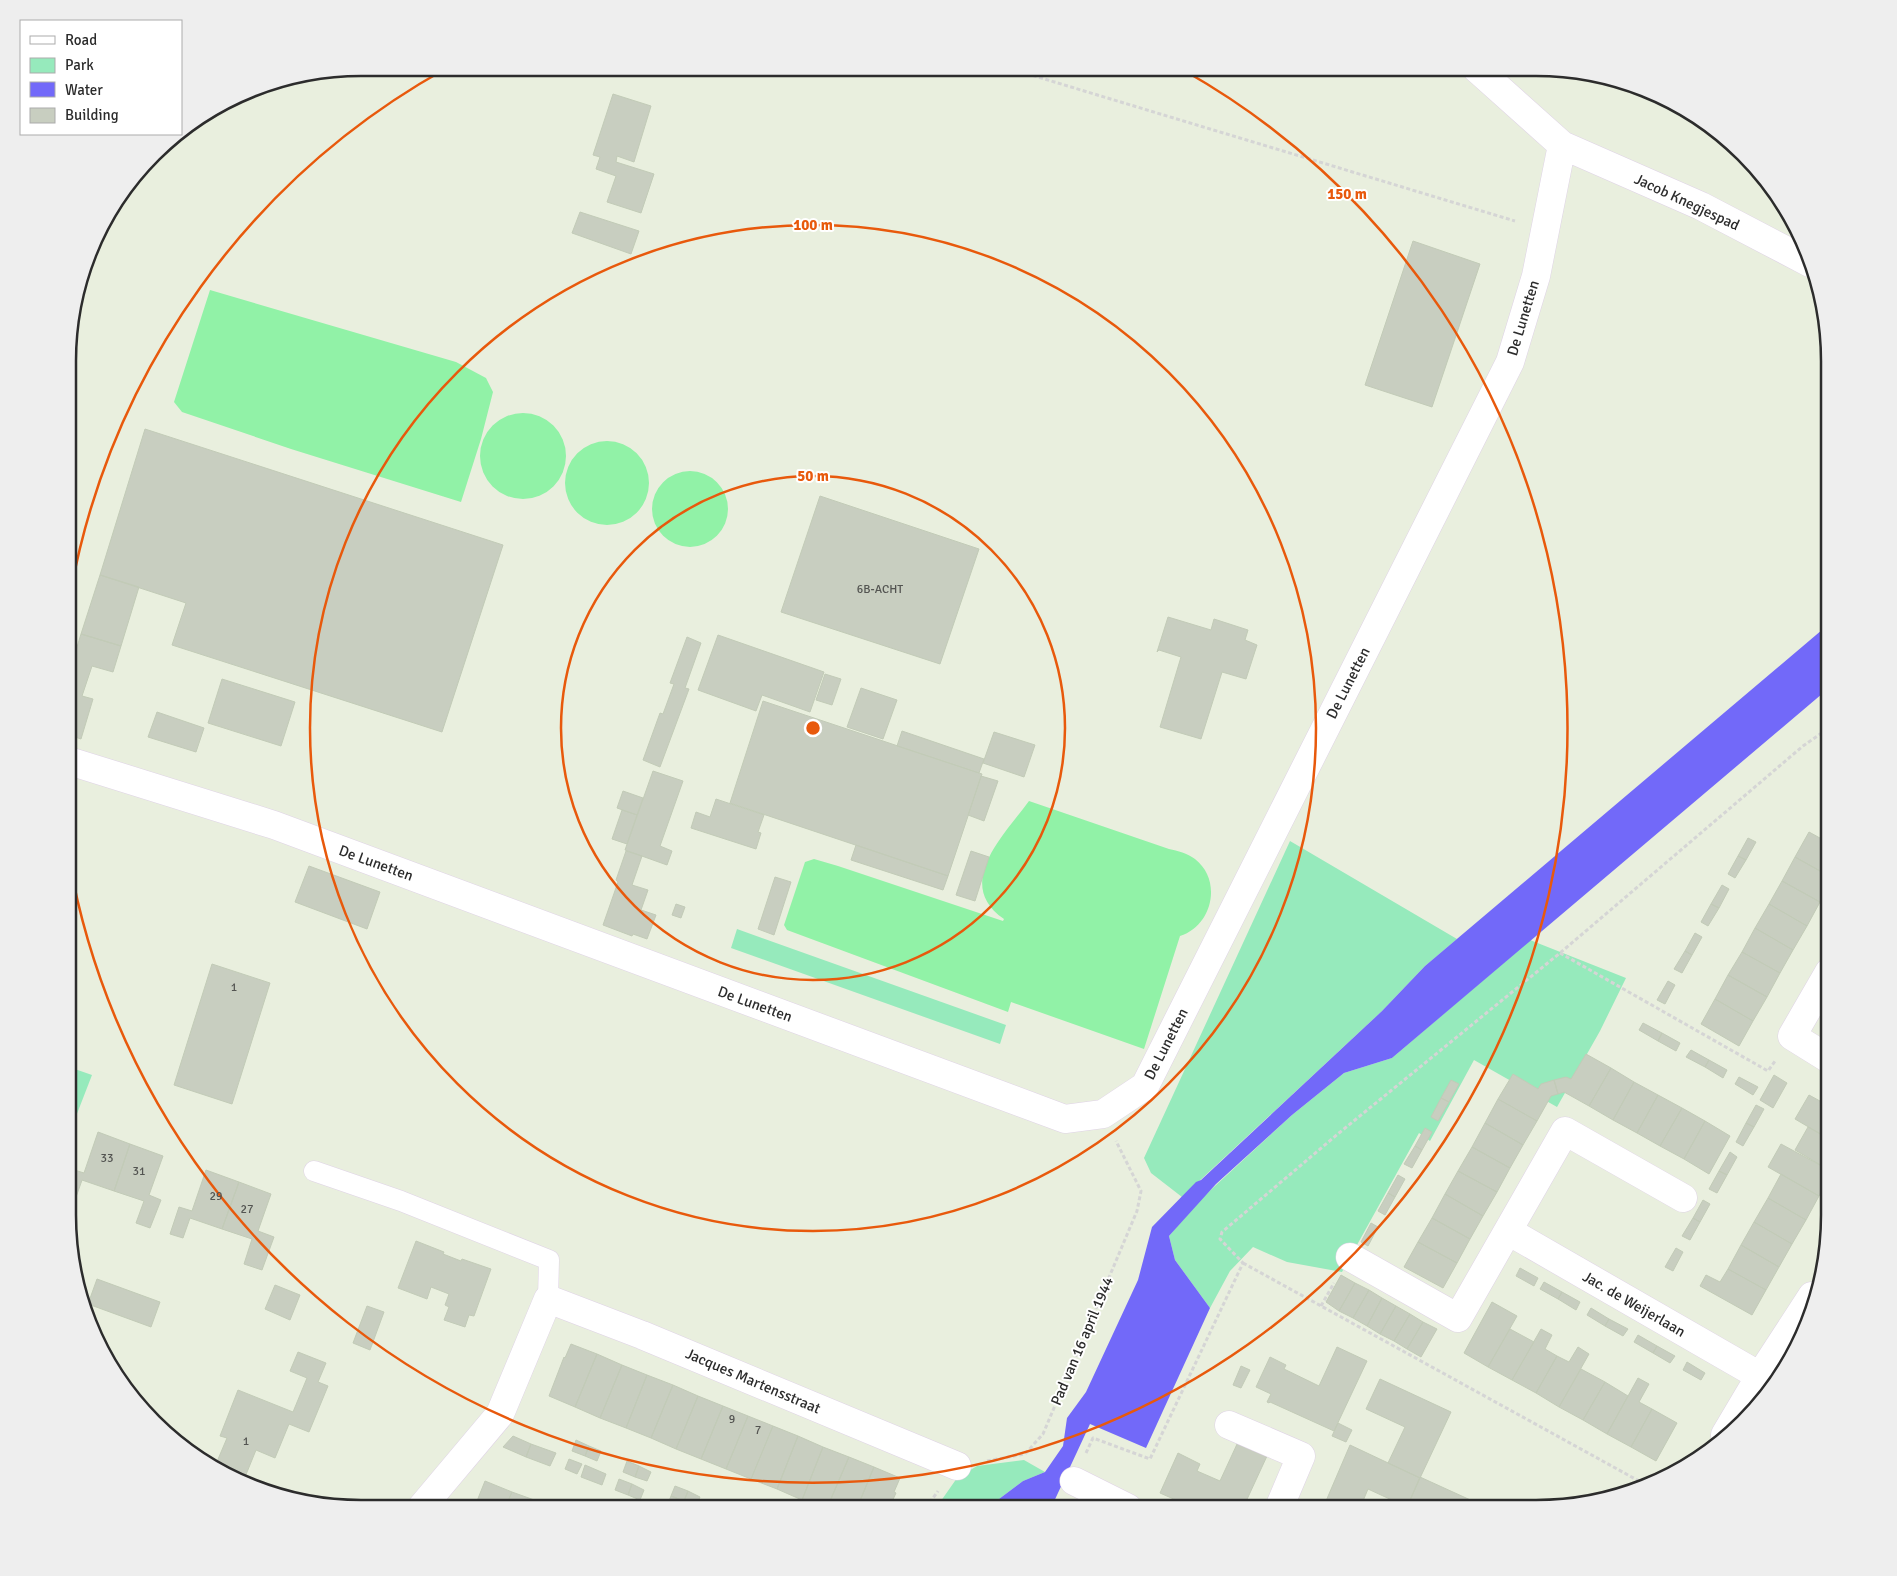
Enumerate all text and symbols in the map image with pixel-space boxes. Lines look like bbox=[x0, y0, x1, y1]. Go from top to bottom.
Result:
legend bbox=[20, 20, 182, 135]
text: Road bbox=[65, 31, 97, 49]
text: Park bbox=[65, 56, 94, 74]
text: Water bbox=[65, 81, 103, 99]
text: Building bbox=[65, 106, 119, 124]
street label: Jacob Knegjespad bbox=[1632, 170, 1743, 234]
text: 150 m bbox=[1327, 185, 1367, 203]
text: 100 m bbox=[793, 216, 833, 234]
street label: De Lunetten bbox=[1503, 278, 1543, 358]
text: 50 m bbox=[797, 467, 829, 485]
house number: 6B-ACHT bbox=[857, 582, 903, 597]
street label: De Lunetten bbox=[1322, 644, 1374, 722]
centre of rings bbox=[804, 719, 822, 737]
street label: De Lunetten bbox=[336, 841, 416, 885]
house number: 1 bbox=[231, 980, 237, 995]
street label: De Lunetten bbox=[715, 982, 795, 1026]
street label: De Lunetten bbox=[1140, 1005, 1192, 1083]
house number: 33 bbox=[101, 1151, 113, 1166]
house number: 31 bbox=[133, 1164, 145, 1179]
house number: 29 bbox=[210, 1189, 222, 1204]
house number: 27 bbox=[241, 1202, 253, 1217]
street label: Jac. de Weijerlaan bbox=[1579, 1267, 1689, 1341]
street label: Pad van 16 april 1944 bbox=[1047, 1274, 1117, 1408]
street label: Jacques Martensstraat bbox=[683, 1344, 823, 1418]
house number: 9 bbox=[729, 1412, 735, 1427]
house number: 7 bbox=[755, 1423, 761, 1438]
house number: 1 bbox=[243, 1434, 249, 1449]

